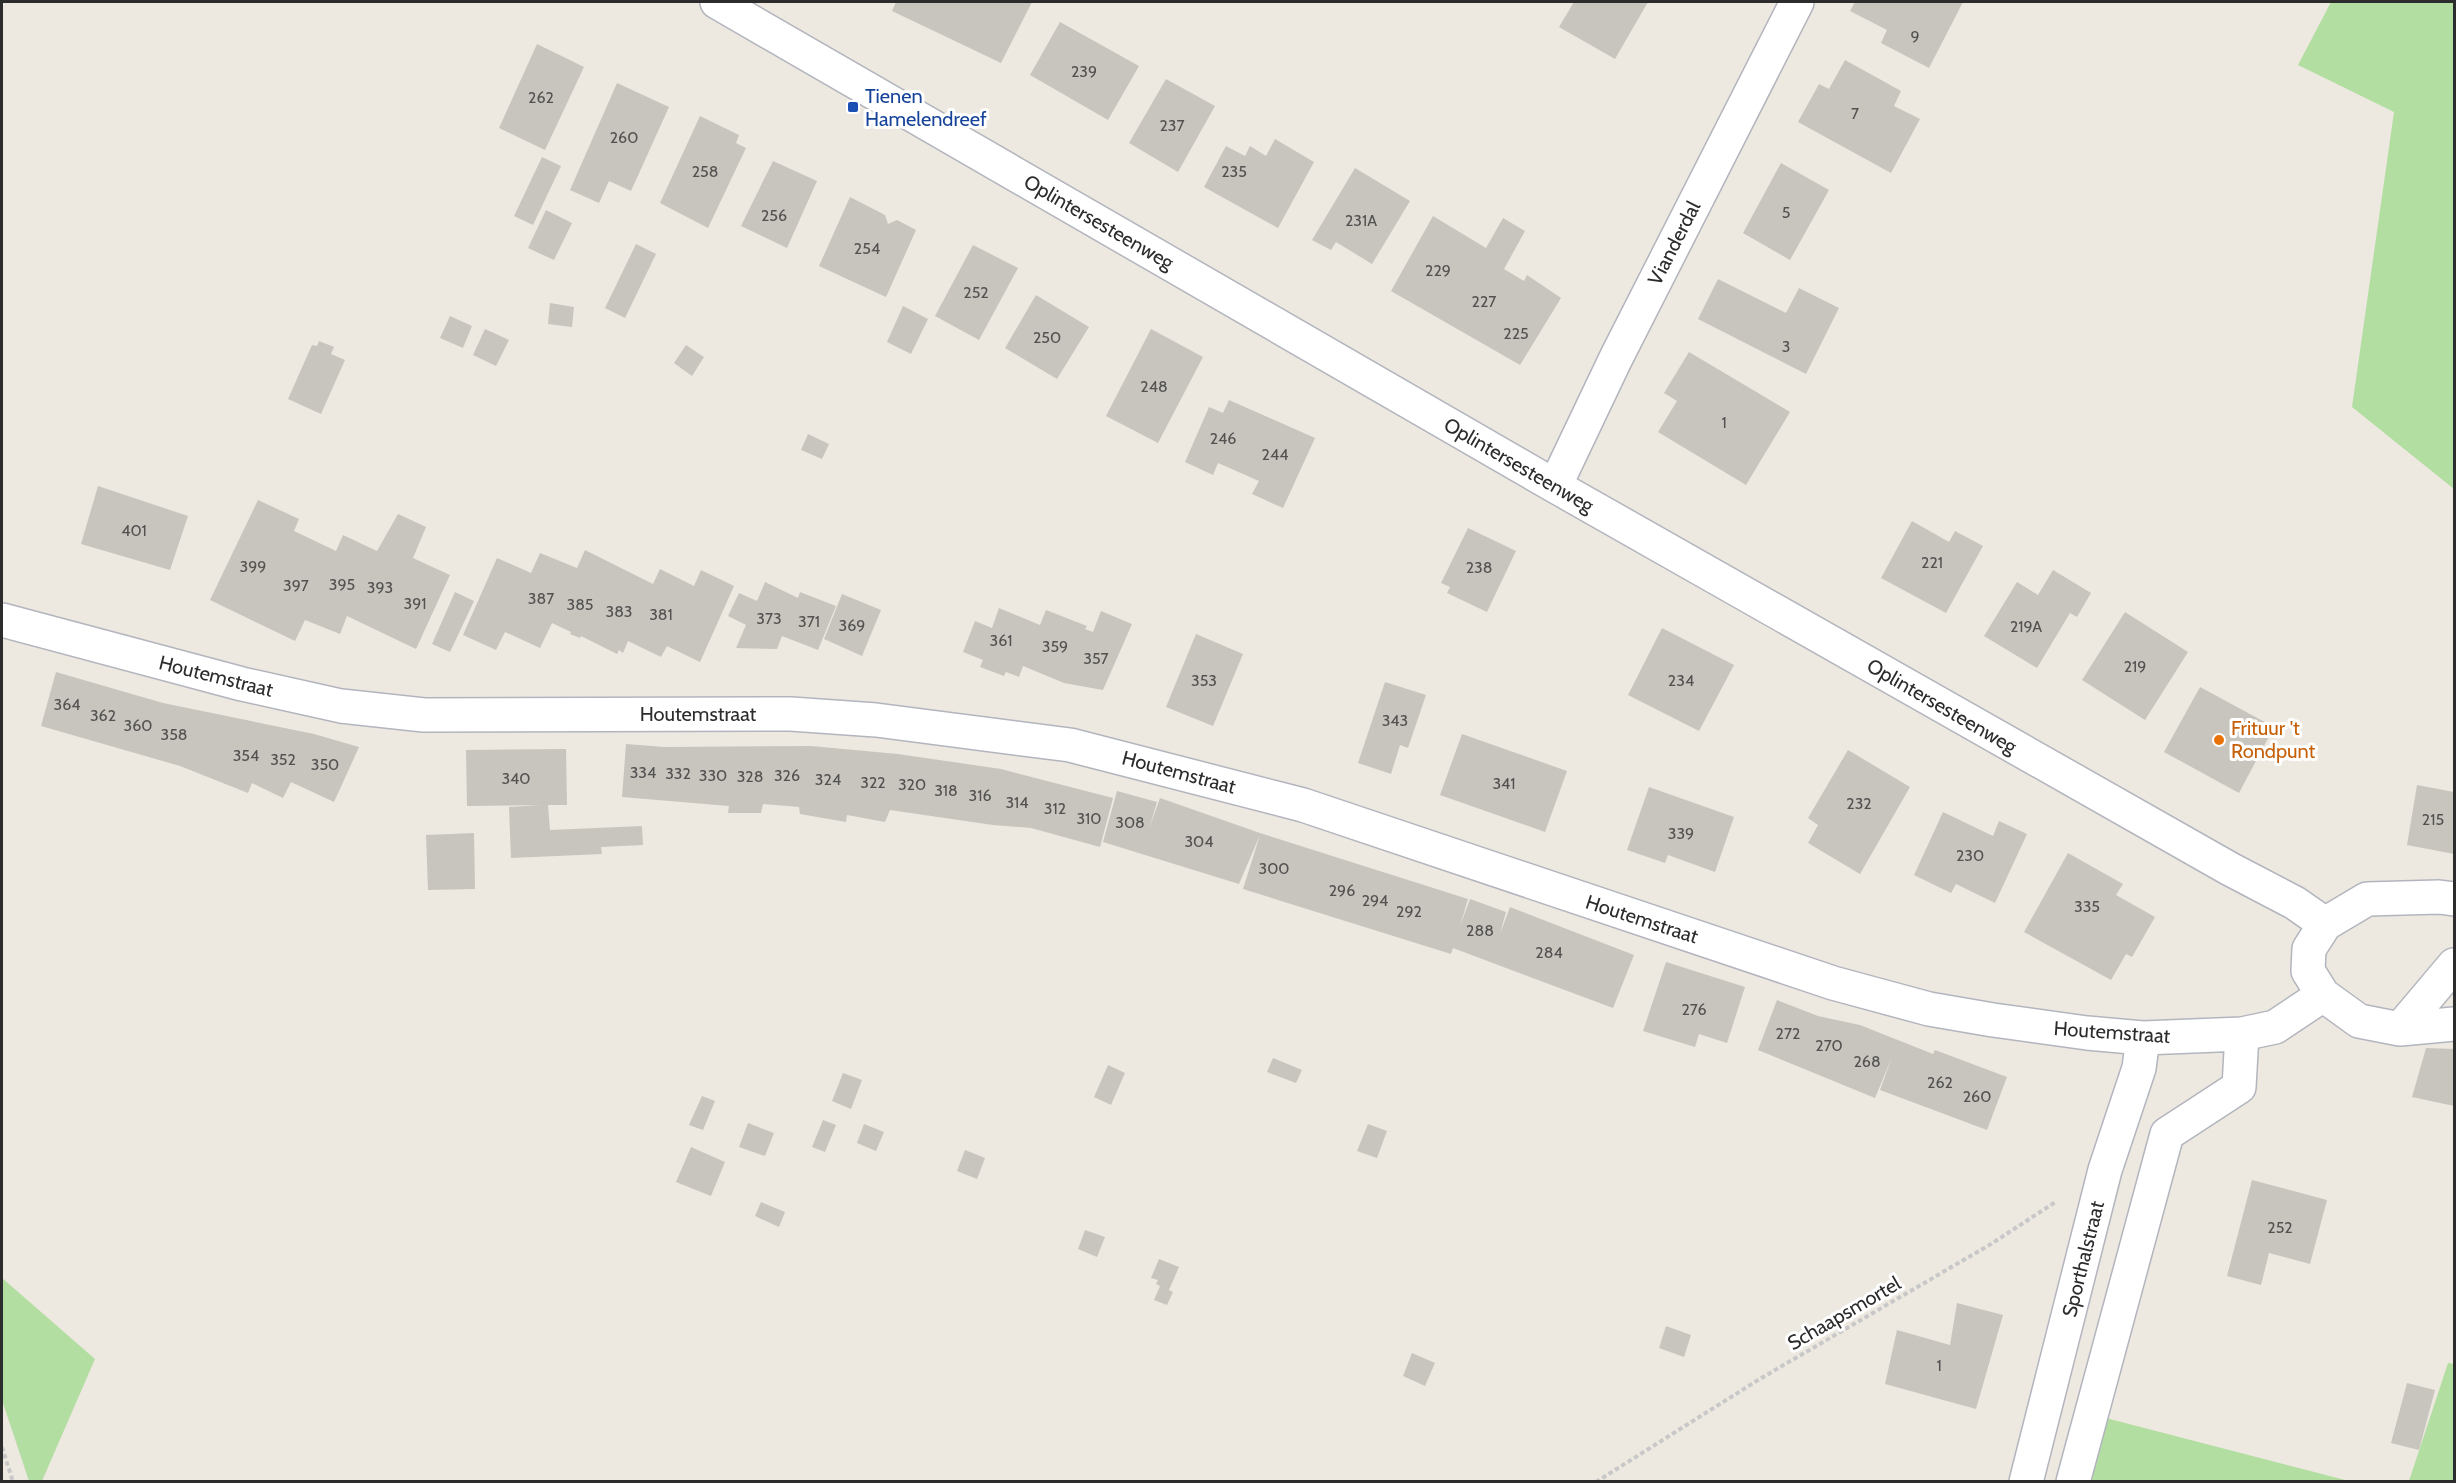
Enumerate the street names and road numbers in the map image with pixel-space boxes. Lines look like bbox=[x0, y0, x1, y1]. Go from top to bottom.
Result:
street label: Oplintersesteenweg bbox=[1020, 169, 1179, 275]
street label: Vianderdal bbox=[1643, 197, 1705, 289]
street label: Oplintersesteenweg bbox=[1440, 412, 1599, 518]
street label: Houtemstraat bbox=[156, 650, 276, 702]
street label: Oplintersesteenweg bbox=[1863, 653, 2022, 759]
street label: Houtemstraat bbox=[640, 702, 757, 726]
street label: Houtemstraat bbox=[1120, 745, 1239, 799]
street label: Houtemstraat bbox=[1583, 890, 1701, 949]
street label: Houtemstraat bbox=[2053, 1016, 2171, 1048]
street label: Sporthalstraat bbox=[2057, 1198, 2109, 1320]
street label: Schaapsmortel bbox=[1783, 1271, 1905, 1355]

